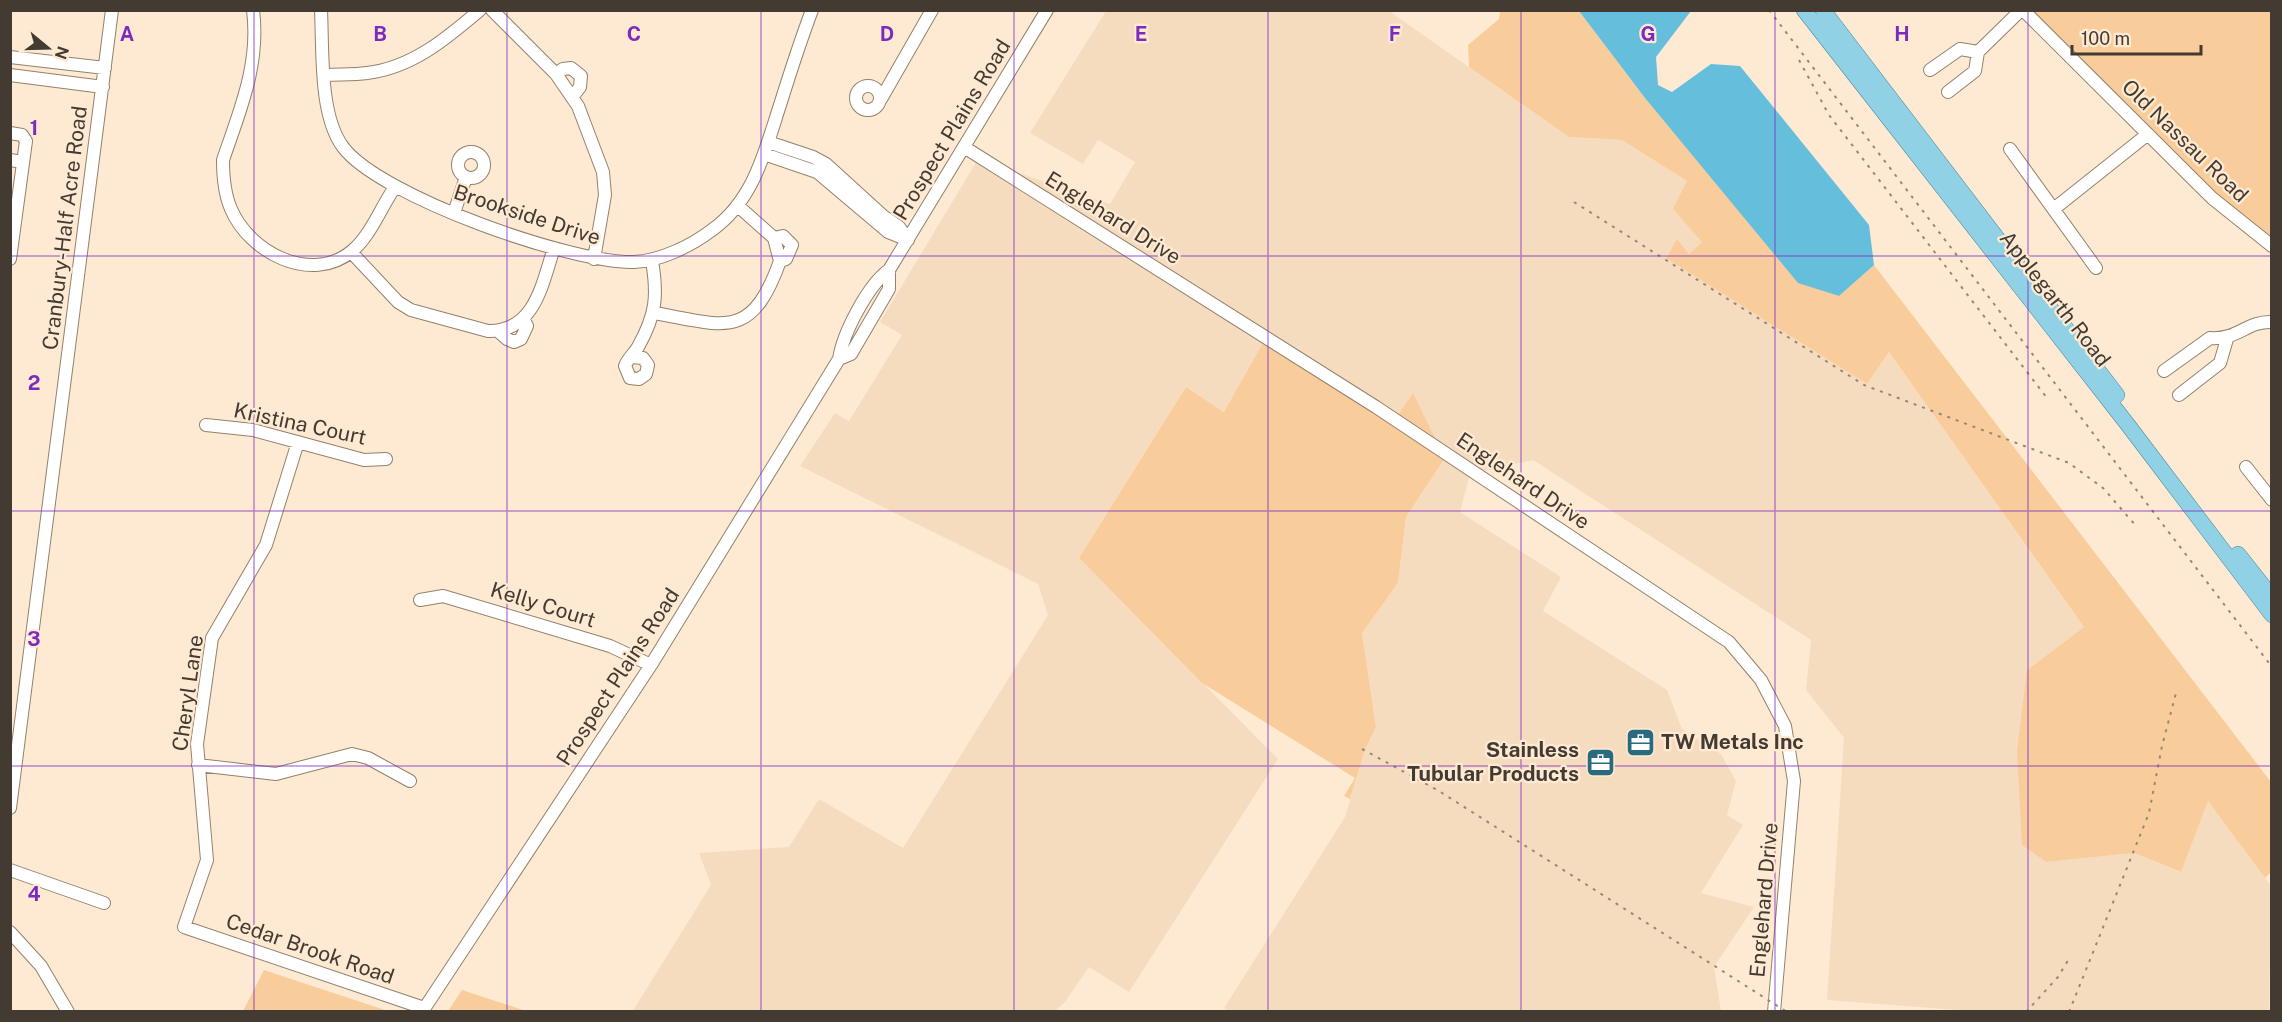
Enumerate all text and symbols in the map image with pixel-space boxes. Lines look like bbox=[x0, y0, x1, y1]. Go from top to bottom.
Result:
north arrow bbox=[18, 18, 78, 78]
scale bar bbox=[2072, 18, 2201, 56]
text: A bbox=[120, 22, 134, 46]
text: B bbox=[373, 22, 387, 46]
text: C bbox=[627, 22, 641, 46]
text: D bbox=[880, 22, 894, 46]
text: E bbox=[1135, 22, 1147, 46]
text: F bbox=[1389, 22, 1401, 46]
text: G bbox=[1640, 22, 1656, 46]
text: H bbox=[1894, 22, 1910, 46]
text: 100 m bbox=[2081, 28, 2130, 49]
street label: Prospect Plains Road bbox=[888, 35, 1015, 225]
text: N bbox=[51, 44, 73, 62]
street label: Old Nassau Road bbox=[2117, 74, 2254, 207]
street label: Cranbury-Half Acre Road bbox=[37, 104, 92, 351]
text: 1 bbox=[30, 116, 38, 140]
street label: Englehard Drive bbox=[1041, 166, 1186, 269]
street label: Brookside Drive bbox=[451, 179, 604, 250]
street label: Applegarth Road bbox=[1995, 226, 2116, 371]
text: 2 bbox=[28, 371, 40, 395]
street label: Kristina Court bbox=[231, 397, 369, 450]
street label: Englehard Drive bbox=[1452, 427, 1595, 534]
street label: Kelly Court bbox=[488, 577, 599, 632]
street label: Prospect Plains Road bbox=[551, 583, 684, 770]
text: 3 bbox=[27, 627, 41, 651]
street label: Cheryl Lane bbox=[167, 633, 208, 753]
office icon: TW Metals Inc bbox=[1624, 726, 1656, 758]
place label: TW Metals Inc bbox=[1661, 729, 1804, 754]
place label: Stainless Tubular Products bbox=[1407, 737, 1579, 786]
office icon: Stainless Tubular Products bbox=[1584, 746, 1616, 778]
street label: Englehard Drive bbox=[1744, 822, 1783, 978]
text: 4 bbox=[27, 882, 41, 906]
street label: Cedar Brook Road bbox=[223, 908, 398, 989]

